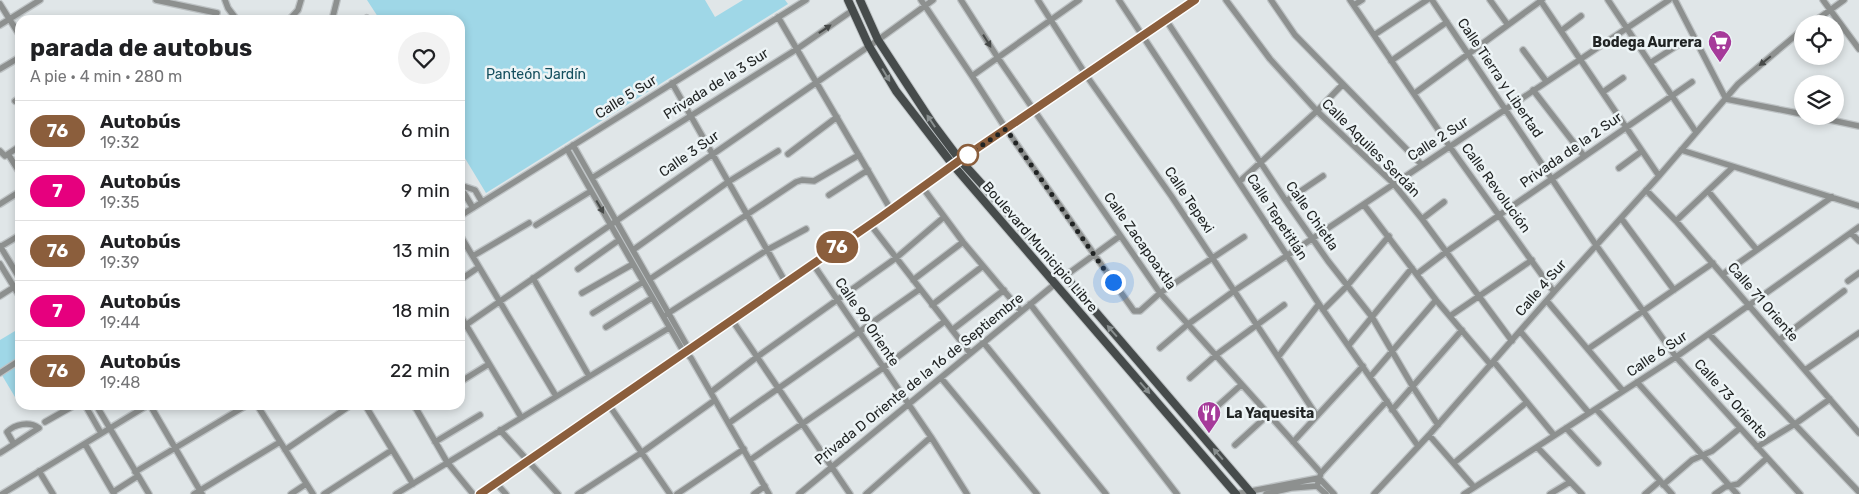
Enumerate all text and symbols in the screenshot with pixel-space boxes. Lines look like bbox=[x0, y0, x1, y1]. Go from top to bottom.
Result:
street label: Calle Tierra y Libertad bbox=[1454, 15, 1546, 141]
map controls bbox=[1794, 15, 1844, 125]
button: locate bbox=[1794, 15, 1844, 65]
one-way arrow bbox=[818, 24, 832, 34]
supermarket icon: Bodega Aurrera bbox=[1707, 29, 1733, 63]
button: heart bbox=[398, 32, 450, 84]
text: parada de autobus bbox=[30, 34, 252, 62]
place label: Bodega Aurrera bbox=[1592, 34, 1702, 51]
one-way arrow bbox=[982, 35, 992, 48]
street label: Privada de la 3 Sur bbox=[660, 44, 772, 123]
one-way arrow bbox=[1758, 55, 1771, 66]
park label: Panteón Jardín bbox=[486, 66, 586, 83]
text: A pie · 4 min · 280 m bbox=[30, 67, 182, 86]
one-way arrow bbox=[882, 68, 891, 81]
street label: Calle 5 Sur bbox=[592, 71, 660, 123]
button: layers bbox=[1794, 75, 1844, 125]
street label: Calle Aquiles Serdán bbox=[1318, 95, 1424, 201]
street label: Privada de la 2 Sur bbox=[1517, 108, 1626, 192]
text: Autobús bbox=[100, 110, 181, 133]
street label: Calle 2 Sur bbox=[1404, 113, 1472, 165]
one-way arrow bbox=[926, 114, 936, 127]
text: 6 min bbox=[401, 119, 450, 142]
text: 76 bbox=[47, 120, 68, 142]
street label: Calle 3 Sur bbox=[656, 127, 723, 181]
text: 19:32 bbox=[100, 133, 139, 152]
street label: Calle Revolución bbox=[1458, 140, 1534, 236]
unlabelled marker bbox=[957, 144, 979, 166]
street label: Calle Tepexi bbox=[1161, 164, 1217, 236]
text: Autobús bbox=[100, 170, 181, 193]
street label: Calle Tepetitlán bbox=[1243, 171, 1311, 263]
street label: Boulevard Municipio Libre bbox=[979, 178, 1101, 316]
street label: Calle Chietla bbox=[1282, 178, 1342, 254]
text: 9 min bbox=[401, 179, 450, 202]
text: 7 bbox=[52, 180, 63, 202]
street label: Calle Zacapoaxtla bbox=[1100, 189, 1180, 293]
text: 19:35 bbox=[100, 193, 140, 212]
one-way arrow bbox=[595, 200, 604, 213]
text: Autobús bbox=[100, 230, 181, 253]
line badge: 76 bbox=[814, 231, 860, 263]
text: 76 bbox=[826, 236, 848, 258]
text: 13 min bbox=[393, 239, 450, 262]
text: 76 bbox=[47, 240, 68, 262]
text: 19:39 bbox=[100, 253, 140, 272]
street label: Calle 4 Sur bbox=[1512, 256, 1571, 320]
street label: Calle 71 Oriente bbox=[1724, 259, 1802, 345]
your location bbox=[1101, 270, 1126, 295]
street label: Calle 99 Oriente bbox=[831, 275, 903, 370]
street label: Privada D Oriente de la 16 de Septiembre bbox=[811, 289, 1027, 469]
text: Autobús bbox=[100, 290, 181, 313]
text: 18 min bbox=[392, 299, 450, 322]
text: 7 bbox=[52, 300, 63, 322]
text: 19:44 bbox=[100, 313, 140, 332]
one-way arrow bbox=[1106, 325, 1118, 337]
street label: Calle 6 Sur bbox=[1623, 327, 1691, 380]
text: Autobús bbox=[100, 350, 181, 373]
street label: Calle 73 Oriente bbox=[1691, 355, 1772, 443]
text: 22 min bbox=[390, 359, 450, 382]
text: 76 bbox=[47, 360, 68, 382]
text: 19:48 bbox=[100, 373, 141, 392]
one-way arrow bbox=[1139, 381, 1150, 394]
restaurant icon: La Yaquesita bbox=[1196, 400, 1222, 434]
place label: La Yaquesita bbox=[1226, 405, 1314, 422]
one-way arrow bbox=[1212, 448, 1223, 461]

